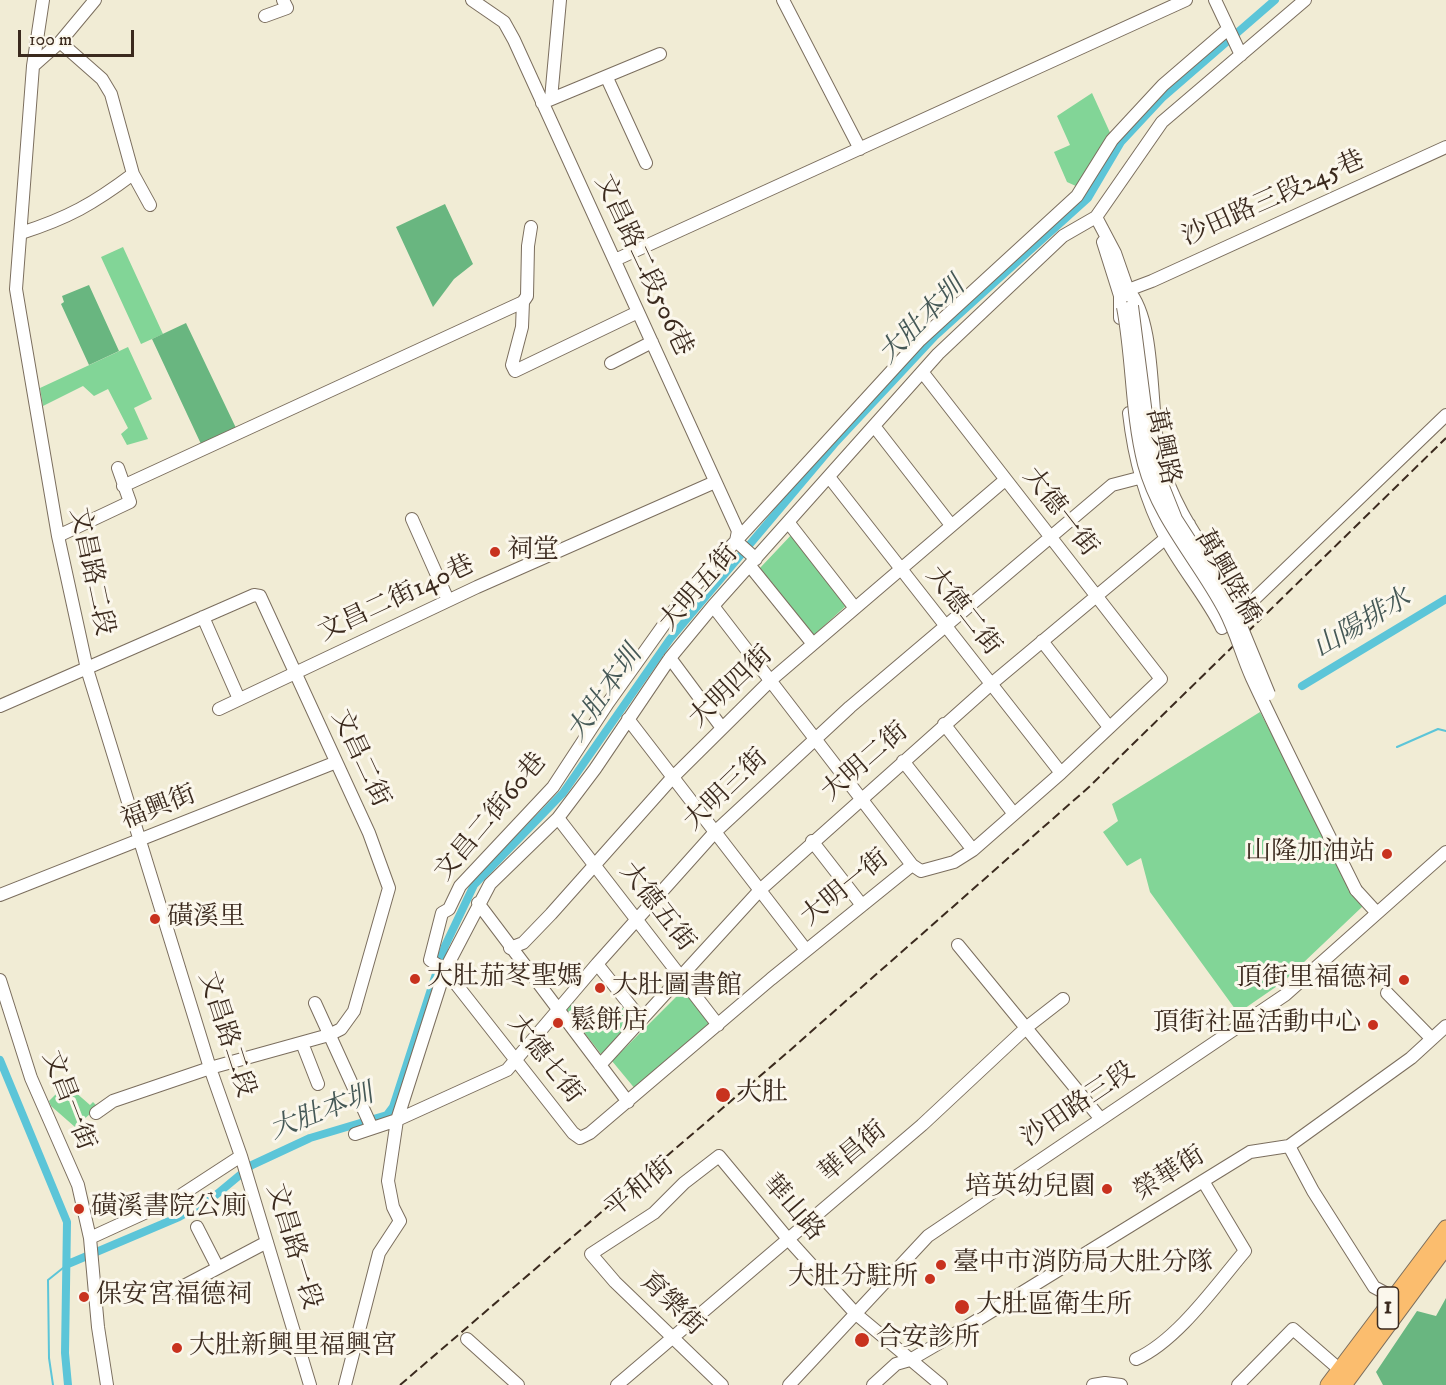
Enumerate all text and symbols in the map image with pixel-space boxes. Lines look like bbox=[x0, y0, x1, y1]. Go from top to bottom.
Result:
scale bar bbox=[21, 18, 136, 56]
text: 100 m bbox=[29, 29, 72, 51]
street label: 沙田路三段245巷 bbox=[1178, 146, 1370, 254]
street label: 文昌路二段506巷 bbox=[586, 170, 698, 362]
water label: 大肚本圳 bbox=[873, 272, 973, 372]
street label: 萬興路 bbox=[1138, 406, 1184, 488]
street label: 大德一街 bbox=[1015, 462, 1103, 564]
street label: 文昌路二段 bbox=[61, 505, 119, 639]
street label: 萬興陸橋 bbox=[1186, 525, 1266, 631]
place label: 祠堂 bbox=[507, 536, 559, 568]
street label: 大明五街 bbox=[654, 540, 746, 638]
marker: 祠堂 bbox=[488, 545, 502, 559]
street label: 文昌二街140巷 bbox=[314, 550, 480, 650]
street label: 大德二街 bbox=[918, 561, 1006, 663]
water label: 山陽排水 bbox=[1308, 583, 1418, 667]
water label: 大肚本圳 bbox=[562, 641, 650, 749]
street label: 大明四街 bbox=[684, 641, 780, 735]
street label: 文昌二街 bbox=[323, 705, 395, 813]
street label: 大明二街 bbox=[817, 717, 915, 809]
street label: 大明三街 bbox=[679, 744, 775, 838]
street label: 文昌二街60巷 bbox=[429, 748, 555, 888]
street label: 福興街 bbox=[117, 780, 201, 838]
place label: 山隆加油站 bbox=[1245, 838, 1375, 870]
street label: 大明一街 bbox=[796, 844, 896, 934]
marker: 山隆加油站 bbox=[1380, 847, 1394, 861]
street label: 大德五街 bbox=[612, 857, 700, 959]
place label: 磺溪里 bbox=[167, 903, 245, 935]
marker: 磺溪里 bbox=[148, 912, 162, 926]
place label: 大肚茄苳聖媽 bbox=[427, 963, 583, 995]
place label: 頂街里福德祠 bbox=[1236, 964, 1392, 996]
street label: 文昌路二段 bbox=[190, 968, 260, 1102]
marker: 大肚茄苳聖媽 bbox=[408, 972, 422, 986]
place label: 大肚圖書館 bbox=[612, 972, 742, 1004]
marker: 頂街里福德祠 bbox=[1397, 973, 1411, 987]
marker: 大肚圖書館 bbox=[593, 981, 607, 995]
place label: 鬆餅店 bbox=[570, 1007, 648, 1039]
street label: 大德七街 bbox=[500, 1009, 588, 1111]
place label: 頂街社區活動中心 bbox=[1153, 1009, 1361, 1041]
marker: 鬆餅店 bbox=[551, 1016, 565, 1030]
marker: 頂街社區活動中心 bbox=[1366, 1018, 1380, 1032]
street label: 文昌一街 bbox=[34, 1047, 100, 1155]
street label: 沙田路三段 bbox=[1016, 1057, 1142, 1155]
place label: 大肚 bbox=[736, 1079, 788, 1111]
water label: 大肚本圳 bbox=[266, 1080, 378, 1148]
marker: 大肚 bbox=[714, 1086, 732, 1104]
street label: 華昌街 bbox=[814, 1116, 894, 1190]
street label: 榮華街 bbox=[1129, 1141, 1211, 1209]
street label: 平和街 bbox=[601, 1152, 681, 1226]
street label: 華山路 bbox=[755, 1169, 829, 1249]
place label: 培英幼兒園 bbox=[965, 1173, 1095, 1205]
street label: 文昌路一段 bbox=[258, 1180, 326, 1314]
marker: 培英幼兒園 bbox=[1100, 1182, 1114, 1196]
place label: 磺溪書院公廁 bbox=[91, 1193, 247, 1225]
marker: 磺溪書院公廁 bbox=[72, 1202, 86, 1216]
place label: 臺中市消防局大肚分隊 bbox=[953, 1249, 1213, 1281]
marker: 臺中市消防局大肚分隊 bbox=[934, 1258, 948, 1272]
place label: 大肚分駐所 bbox=[788, 1263, 918, 1295]
street label: 育樂街 bbox=[632, 1267, 710, 1343]
marker: 大肚分駐所 bbox=[923, 1272, 937, 1286]
place label: 保安宮福德祠 bbox=[96, 1281, 252, 1313]
road number: 1 bbox=[1378, 1287, 1398, 1329]
marker: 保安宮福德祠 bbox=[77, 1290, 91, 1304]
place label: 大肚區衛生所 bbox=[976, 1291, 1132, 1323]
marker: 大肚區衛生所 bbox=[953, 1298, 971, 1316]
place label: 合安診所 bbox=[876, 1324, 980, 1356]
marker: 合安診所 bbox=[853, 1331, 871, 1349]
place label: 大肚新興里福興宮 bbox=[189, 1332, 397, 1364]
marker: 大肚新興里福興宮 bbox=[170, 1341, 184, 1355]

